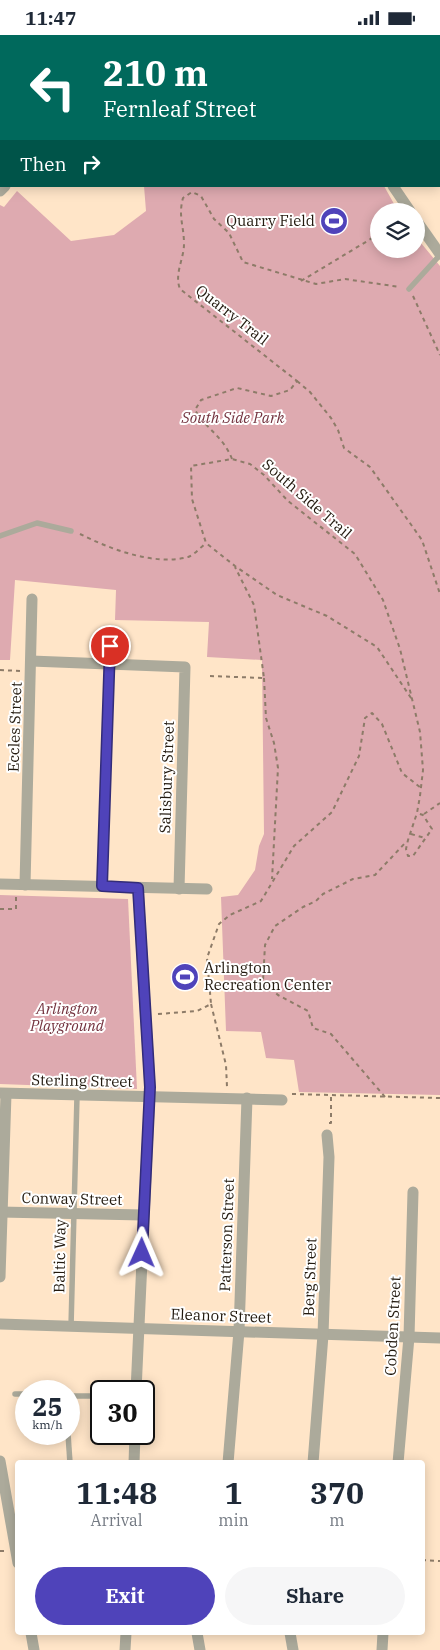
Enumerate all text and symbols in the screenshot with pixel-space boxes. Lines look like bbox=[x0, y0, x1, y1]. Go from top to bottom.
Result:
text: 11:47 bbox=[25, 6, 76, 30]
text: 210 m bbox=[103, 50, 208, 96]
icon: left bbox=[20, 55, 85, 120]
text: Fernleaf Street bbox=[103, 94, 256, 123]
icon: right bbox=[77, 150, 105, 178]
text: Then bbox=[20, 152, 67, 176]
map controls bbox=[370, 203, 425, 258]
button: layers bbox=[370, 203, 425, 258]
sports icon: Quarry Field bbox=[319, 206, 349, 236]
place label: Quarry Field bbox=[226, 211, 315, 230]
street label: Quarry Trail bbox=[192, 280, 272, 349]
park label: South Side Park bbox=[181, 408, 284, 427]
street label: South Side Trail bbox=[259, 455, 356, 543]
pin bbox=[89, 625, 131, 667]
icon: arrive bbox=[96, 632, 124, 660]
street label: Eccles Street bbox=[3, 682, 26, 772]
street label: Salisbury Street bbox=[155, 720, 178, 834]
place label: Arlington Recreation Center bbox=[204, 958, 332, 994]
sports icon: Arlington Recreation Center bbox=[170, 962, 200, 992]
park label: Arlington Playground bbox=[29, 999, 105, 1035]
street label: Sterling Street bbox=[31, 1070, 133, 1091]
street label: Patterson Street bbox=[215, 1178, 238, 1292]
street label: Conway Street bbox=[22, 1188, 123, 1209]
street label: Baltic Way bbox=[49, 1219, 70, 1293]
position arrow bbox=[115, 1226, 167, 1278]
street label: Berg Street bbox=[299, 1237, 320, 1317]
street label: Cobden Street bbox=[380, 1276, 405, 1376]
street label: Eleanor Street bbox=[170, 1304, 272, 1327]
speed limit sign: 30 bbox=[90, 1380, 155, 1445]
text: 25 bbox=[32, 1390, 63, 1423]
text: km/h bbox=[32, 1417, 63, 1432]
text: 11:48 bbox=[76, 1473, 157, 1512]
text: 1 bbox=[225, 1473, 243, 1512]
text: 370 bbox=[310, 1473, 364, 1512]
text: Arrival bbox=[91, 1510, 143, 1530]
text: min bbox=[218, 1510, 249, 1530]
text: m bbox=[329, 1510, 345, 1530]
button: Exit bbox=[35, 1567, 215, 1625]
button: Share bbox=[225, 1567, 405, 1625]

